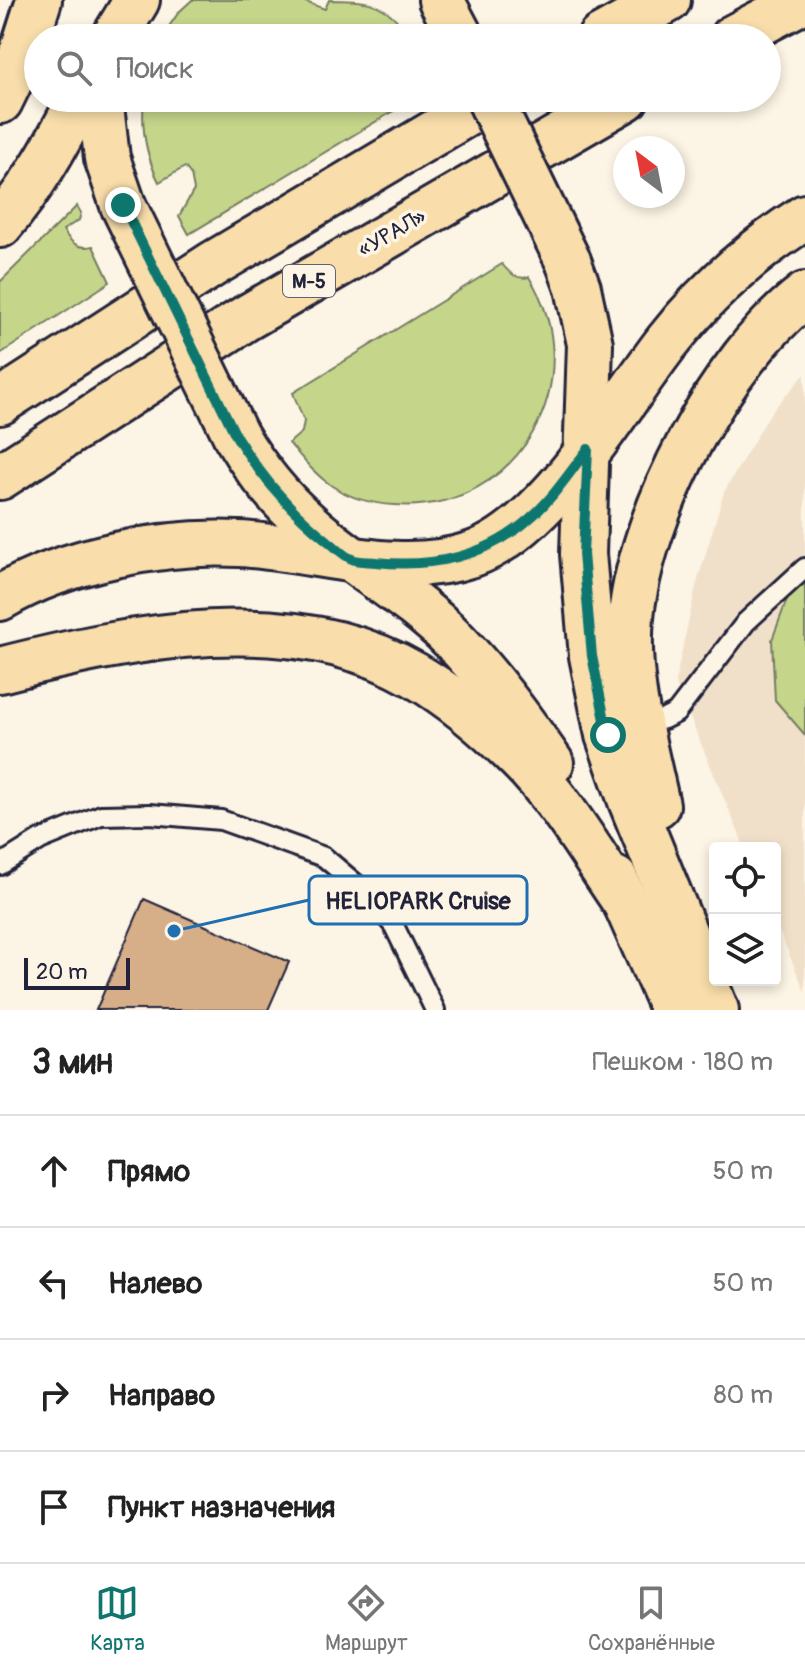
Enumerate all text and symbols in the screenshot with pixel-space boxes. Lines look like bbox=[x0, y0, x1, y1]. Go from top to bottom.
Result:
search box bbox=[24, 24, 781, 112]
icon: search bbox=[52, 46, 96, 90]
text: Поиск bbox=[116, 50, 194, 87]
north arrow bbox=[613, 136, 685, 208]
route end bbox=[105, 187, 141, 223]
street label: «УРАЛ» bbox=[353, 202, 431, 264]
road number: М-5 bbox=[283, 265, 335, 297]
route start bbox=[590, 717, 626, 753]
map controls bbox=[709, 842, 781, 986]
button: locate bbox=[709, 842, 781, 914]
callout: HELIOPARK Cruise bbox=[309, 876, 527, 924]
text: HELIOPARK Cruise bbox=[325, 887, 512, 916]
button: layers bbox=[709, 914, 781, 986]
scale bar bbox=[24, 954, 130, 990]
text: 20 m bbox=[36, 958, 88, 986]
text: 3 мин bbox=[32, 1041, 113, 1084]
text: Пешком · 180 m bbox=[592, 1046, 773, 1078]
icon: ahead bbox=[32, 1149, 76, 1193]
text: Прямо bbox=[108, 1153, 190, 1190]
text: 50 m bbox=[712, 1155, 773, 1187]
icon: left bbox=[32, 1261, 76, 1305]
text: Налево bbox=[108, 1265, 202, 1302]
text: 50 m bbox=[712, 1267, 773, 1299]
icon: right bbox=[32, 1373, 76, 1417]
text: Направо bbox=[108, 1377, 215, 1414]
text: 80 m bbox=[713, 1379, 773, 1411]
icon: arrive bbox=[32, 1485, 76, 1529]
text: Пункт назначения bbox=[108, 1489, 335, 1526]
tab: Карта bbox=[90, 1581, 145, 1657]
tab: Маршрут bbox=[325, 1581, 408, 1657]
tab: Сохранённые bbox=[588, 1581, 715, 1657]

